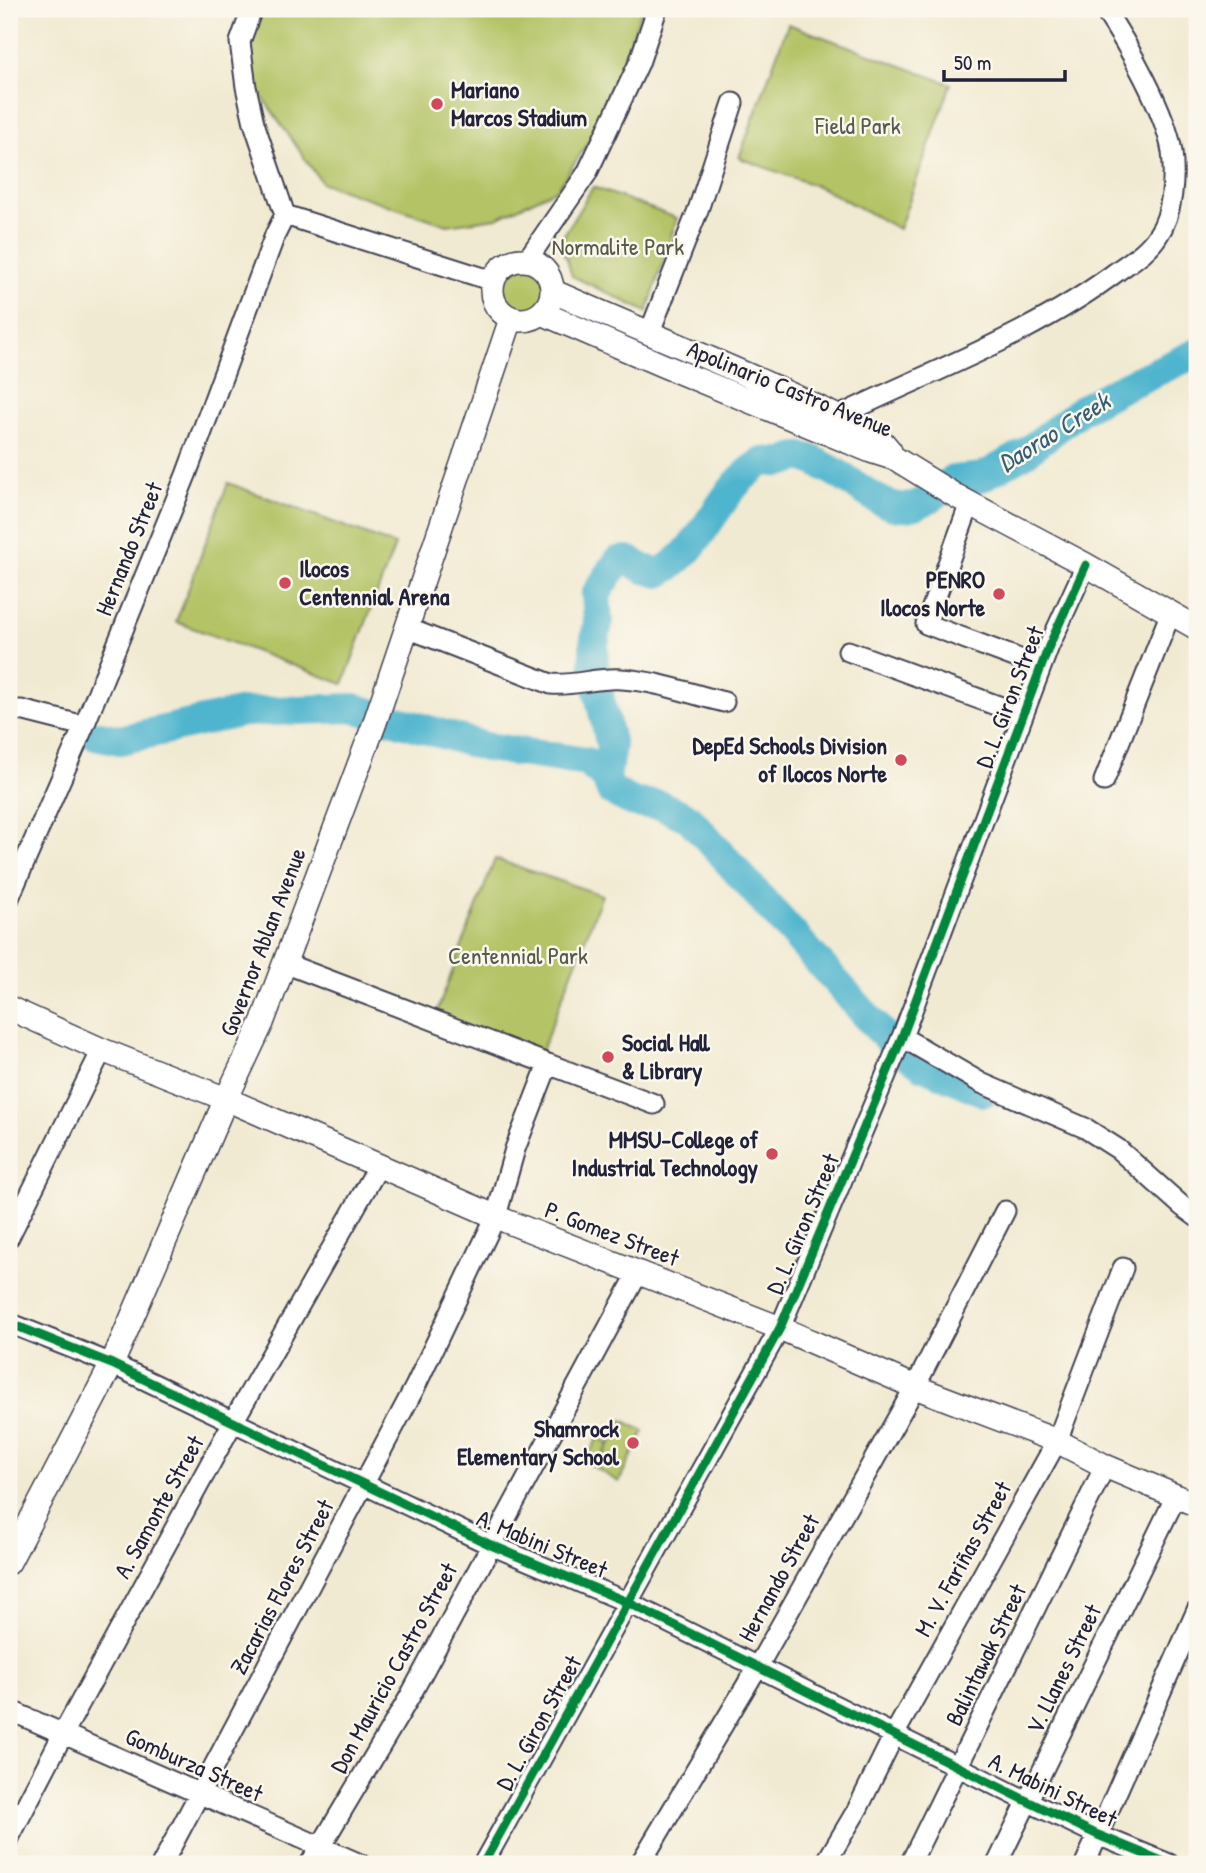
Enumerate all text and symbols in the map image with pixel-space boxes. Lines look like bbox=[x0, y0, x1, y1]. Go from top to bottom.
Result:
scale bar bbox=[944, 38, 1064, 82]
text: 50 m bbox=[954, 48, 991, 77]
place label: Mariano Marcos Stadium bbox=[451, 73, 587, 133]
marker: Mariano Marcos Stadium bbox=[429, 96, 445, 112]
park label: Field Park bbox=[814, 109, 901, 141]
park label: Normalite Park bbox=[552, 230, 684, 262]
street label: Apolinario Castro Avenue bbox=[683, 332, 898, 444]
water label: Daorao Creek bbox=[991, 382, 1118, 480]
street label: Hernando Street bbox=[87, 476, 170, 620]
place label: Ilocos Centennial Arena bbox=[299, 552, 450, 612]
place label: PENRO Ilocos Norte bbox=[880, 563, 985, 623]
marker: Ilocos Centennial Arena bbox=[277, 575, 293, 591]
marker: PENRO Ilocos Norte bbox=[991, 586, 1007, 602]
street label: D. L. Giron Street bbox=[967, 620, 1051, 772]
place label: DepEd Schools Division of Ilocos Norte bbox=[693, 729, 887, 789]
marker: DepEd Schools Division of Ilocos Norte bbox=[893, 752, 909, 768]
street label: Governor Ablan Avenue bbox=[211, 842, 313, 1041]
park label: Centennial Park bbox=[448, 939, 588, 971]
place label: Social Hall & Library bbox=[622, 1026, 710, 1087]
marker: Social Hall & Library bbox=[600, 1049, 616, 1065]
place label: MMSU-College of Industrial Technology bbox=[572, 1123, 758, 1184]
marker: MMSU-College of Industrial Technology bbox=[764, 1146, 780, 1162]
street label: D. L. Giron Street bbox=[758, 1148, 846, 1299]
street label: P. Gomez Street bbox=[541, 1193, 685, 1274]
place label: Shamrock Elementary School bbox=[457, 1412, 620, 1473]
street label: A. Samonte Street bbox=[106, 1429, 211, 1584]
marker: Shamrock Elementary School bbox=[625, 1435, 641, 1451]
street label: M. V. Fariñas Street bbox=[906, 1474, 1018, 1642]
street label: Zacarias Flores Street bbox=[222, 1493, 341, 1679]
street label: A. Mabini Street bbox=[472, 1501, 613, 1585]
street label: Hernando Street bbox=[730, 1507, 827, 1647]
street label: Don Mauricio Castro Street bbox=[322, 1556, 465, 1778]
street label: Balintawak Street bbox=[937, 1578, 1033, 1731]
street label: V. Llanes Street bbox=[1018, 1598, 1108, 1738]
street label: D. L. Giron Street bbox=[488, 1649, 589, 1796]
street label: Gomburza Street bbox=[121, 1720, 269, 1809]
street label: A. Mabini Street bbox=[984, 1744, 1124, 1834]

